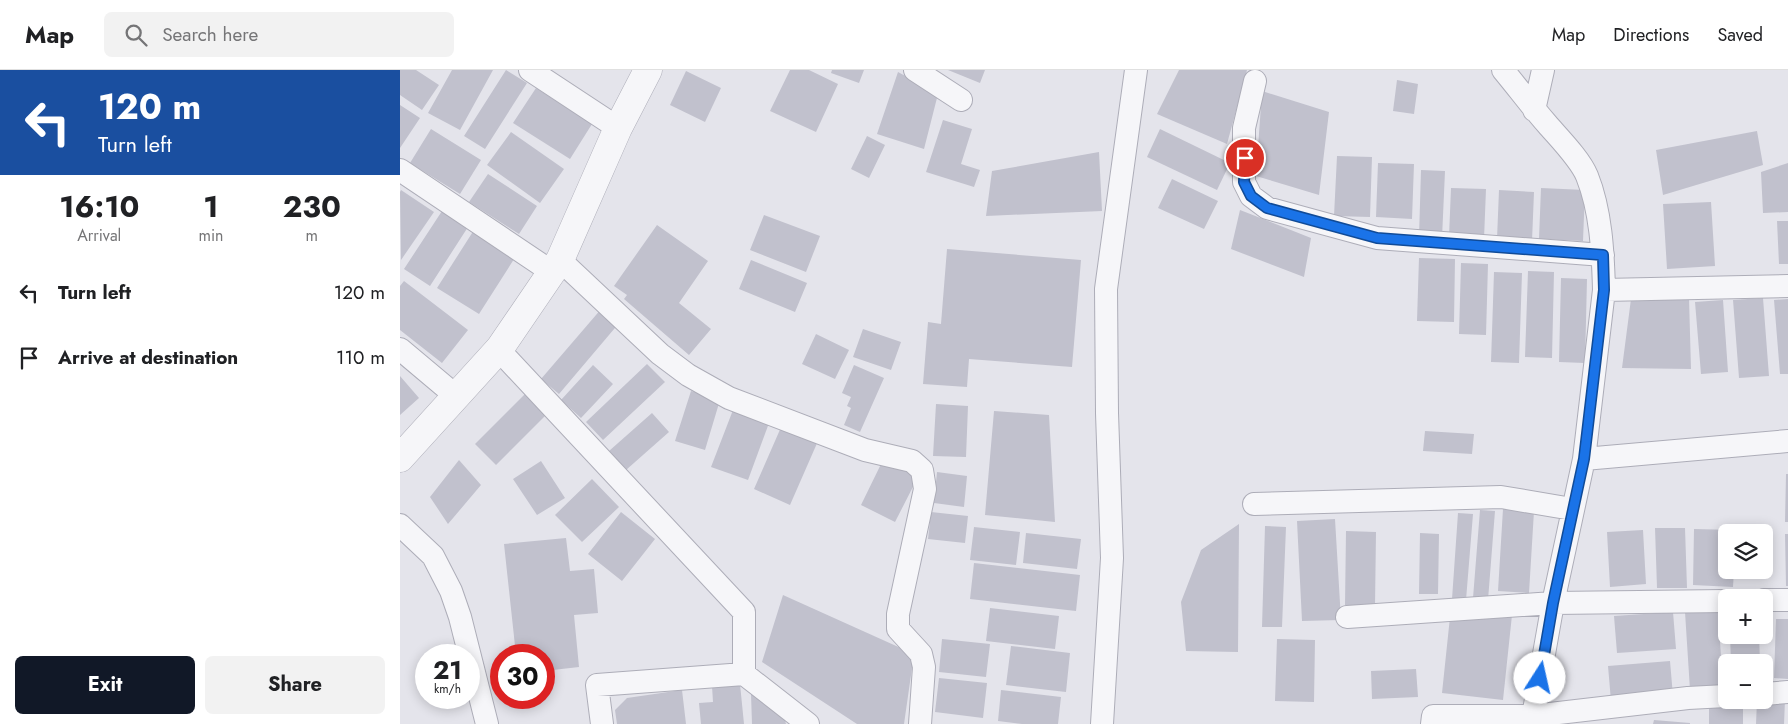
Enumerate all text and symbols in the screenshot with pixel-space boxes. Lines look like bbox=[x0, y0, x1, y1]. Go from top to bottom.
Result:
search box bbox=[104, 12, 454, 57]
text: Map bbox=[25, 17, 74, 52]
icon: search bbox=[122, 21, 150, 49]
text: Search here bbox=[162, 21, 258, 48]
text: Map bbox=[1552, 22, 1585, 48]
text: Directions bbox=[1613, 22, 1689, 48]
text: Saved bbox=[1717, 22, 1763, 48]
text: 120 m bbox=[98, 82, 201, 132]
icon: left bbox=[15, 90, 80, 155]
text: Turn left bbox=[98, 128, 172, 160]
pin bbox=[1224, 137, 1266, 179]
icon: arrive bbox=[1231, 144, 1259, 172]
text: 16:10 bbox=[59, 185, 139, 228]
text: 1 bbox=[203, 185, 219, 228]
text: 230 bbox=[283, 185, 341, 228]
text: Arrival bbox=[77, 224, 121, 247]
text: min bbox=[198, 224, 224, 247]
text: m bbox=[306, 224, 318, 247]
icon: left bbox=[15, 279, 43, 307]
text: Turn left bbox=[58, 279, 131, 306]
text: 120 m bbox=[334, 279, 385, 306]
icon: arrive bbox=[15, 344, 43, 372]
text: Arrive at destination bbox=[58, 344, 238, 371]
text: 110 m bbox=[336, 344, 385, 371]
map controls bbox=[1718, 524, 1773, 709]
button: layers bbox=[1718, 524, 1773, 579]
button: + bbox=[1718, 589, 1773, 644]
speed limit sign: 30 bbox=[490, 644, 555, 709]
position arrow bbox=[1513, 651, 1565, 703]
text: 21 bbox=[433, 652, 462, 688]
button: − bbox=[1718, 654, 1773, 709]
button: Exit bbox=[15, 656, 195, 714]
button: Share bbox=[205, 656, 385, 714]
text: km/h bbox=[434, 680, 461, 698]

